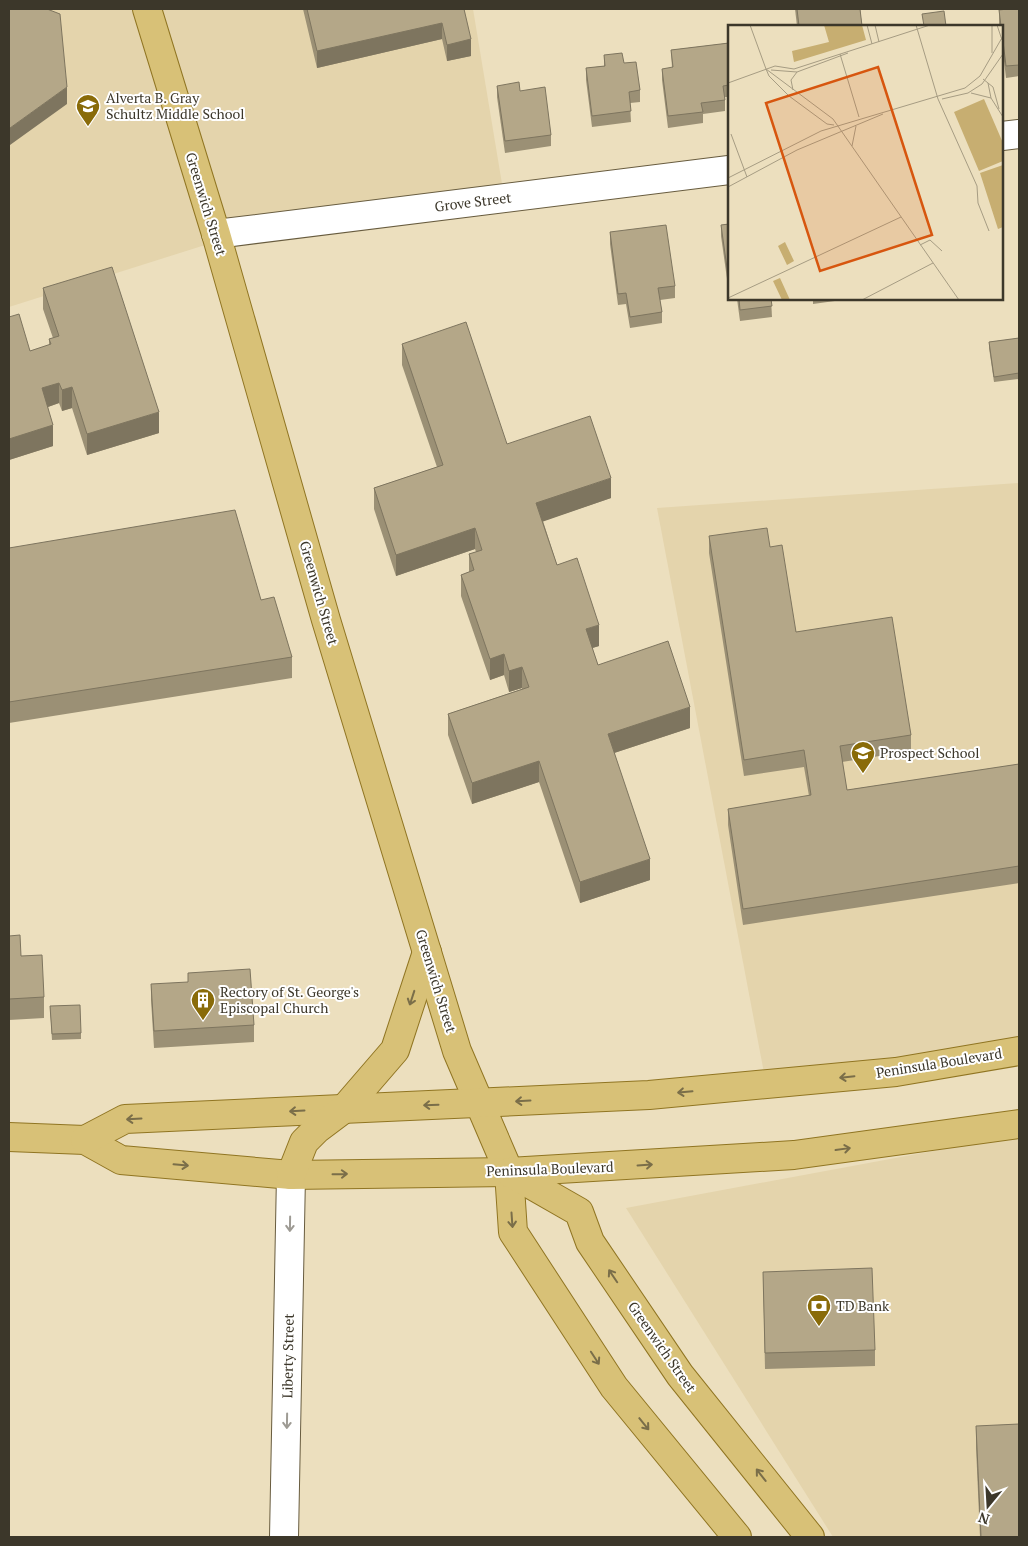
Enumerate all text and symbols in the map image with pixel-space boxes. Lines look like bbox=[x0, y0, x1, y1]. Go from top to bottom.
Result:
inset map bbox=[728, 25, 1003, 300]
place label: Alverta B. Gray Schultz Middle School bbox=[106, 88, 244, 123]
school or university icon: Alverta B. Gray Schultz Middle School bbox=[75, 93, 101, 127]
street label: Greenwich Street bbox=[182, 150, 231, 259]
street label: Grove Street bbox=[433, 187, 513, 216]
street label: Greenwich Street bbox=[296, 539, 344, 648]
school or university icon: Prospect School bbox=[850, 740, 876, 774]
place label: Prospect School bbox=[880, 743, 980, 762]
street label: Greenwich Street bbox=[412, 927, 461, 1036]
place label: Rectory of St. George's Episcopal Church bbox=[220, 982, 359, 1017]
building icon: Rectory of St. George's Episcopal Church bbox=[190, 987, 216, 1021]
one-way arrow bbox=[407, 990, 416, 1005]
street label: Peninsula Boulevard bbox=[875, 1043, 1003, 1082]
one-way arrow bbox=[840, 1072, 856, 1081]
one-way arrow bbox=[678, 1087, 694, 1096]
one-way arrow bbox=[516, 1096, 532, 1105]
one-way arrow bbox=[423, 1100, 439, 1109]
one-way arrow bbox=[289, 1106, 305, 1115]
one-way arrow bbox=[127, 1114, 143, 1123]
one-way arrow bbox=[834, 1144, 850, 1154]
street label: Peninsula Boulevard bbox=[486, 1157, 614, 1180]
one-way arrow bbox=[173, 1160, 189, 1170]
one-way arrow bbox=[636, 1161, 652, 1170]
one-way arrow bbox=[332, 1170, 348, 1179]
one-way arrow bbox=[507, 1212, 517, 1228]
one-way arrow bbox=[285, 1216, 295, 1232]
one-way arrow bbox=[608, 1270, 618, 1284]
bank icon: TD Bank bbox=[806, 1293, 832, 1327]
place label: TD Bank bbox=[836, 1296, 890, 1315]
street label: Greenwich Street bbox=[624, 1297, 701, 1397]
street label: Liberty Street bbox=[277, 1313, 298, 1399]
one-way arrow bbox=[590, 1351, 600, 1365]
one-way arrow bbox=[282, 1413, 291, 1429]
one-way arrow bbox=[639, 1418, 650, 1431]
one-way arrow bbox=[755, 1468, 766, 1481]
north arrow bbox=[963, 1481, 1013, 1531]
text: N bbox=[975, 1508, 992, 1530]

